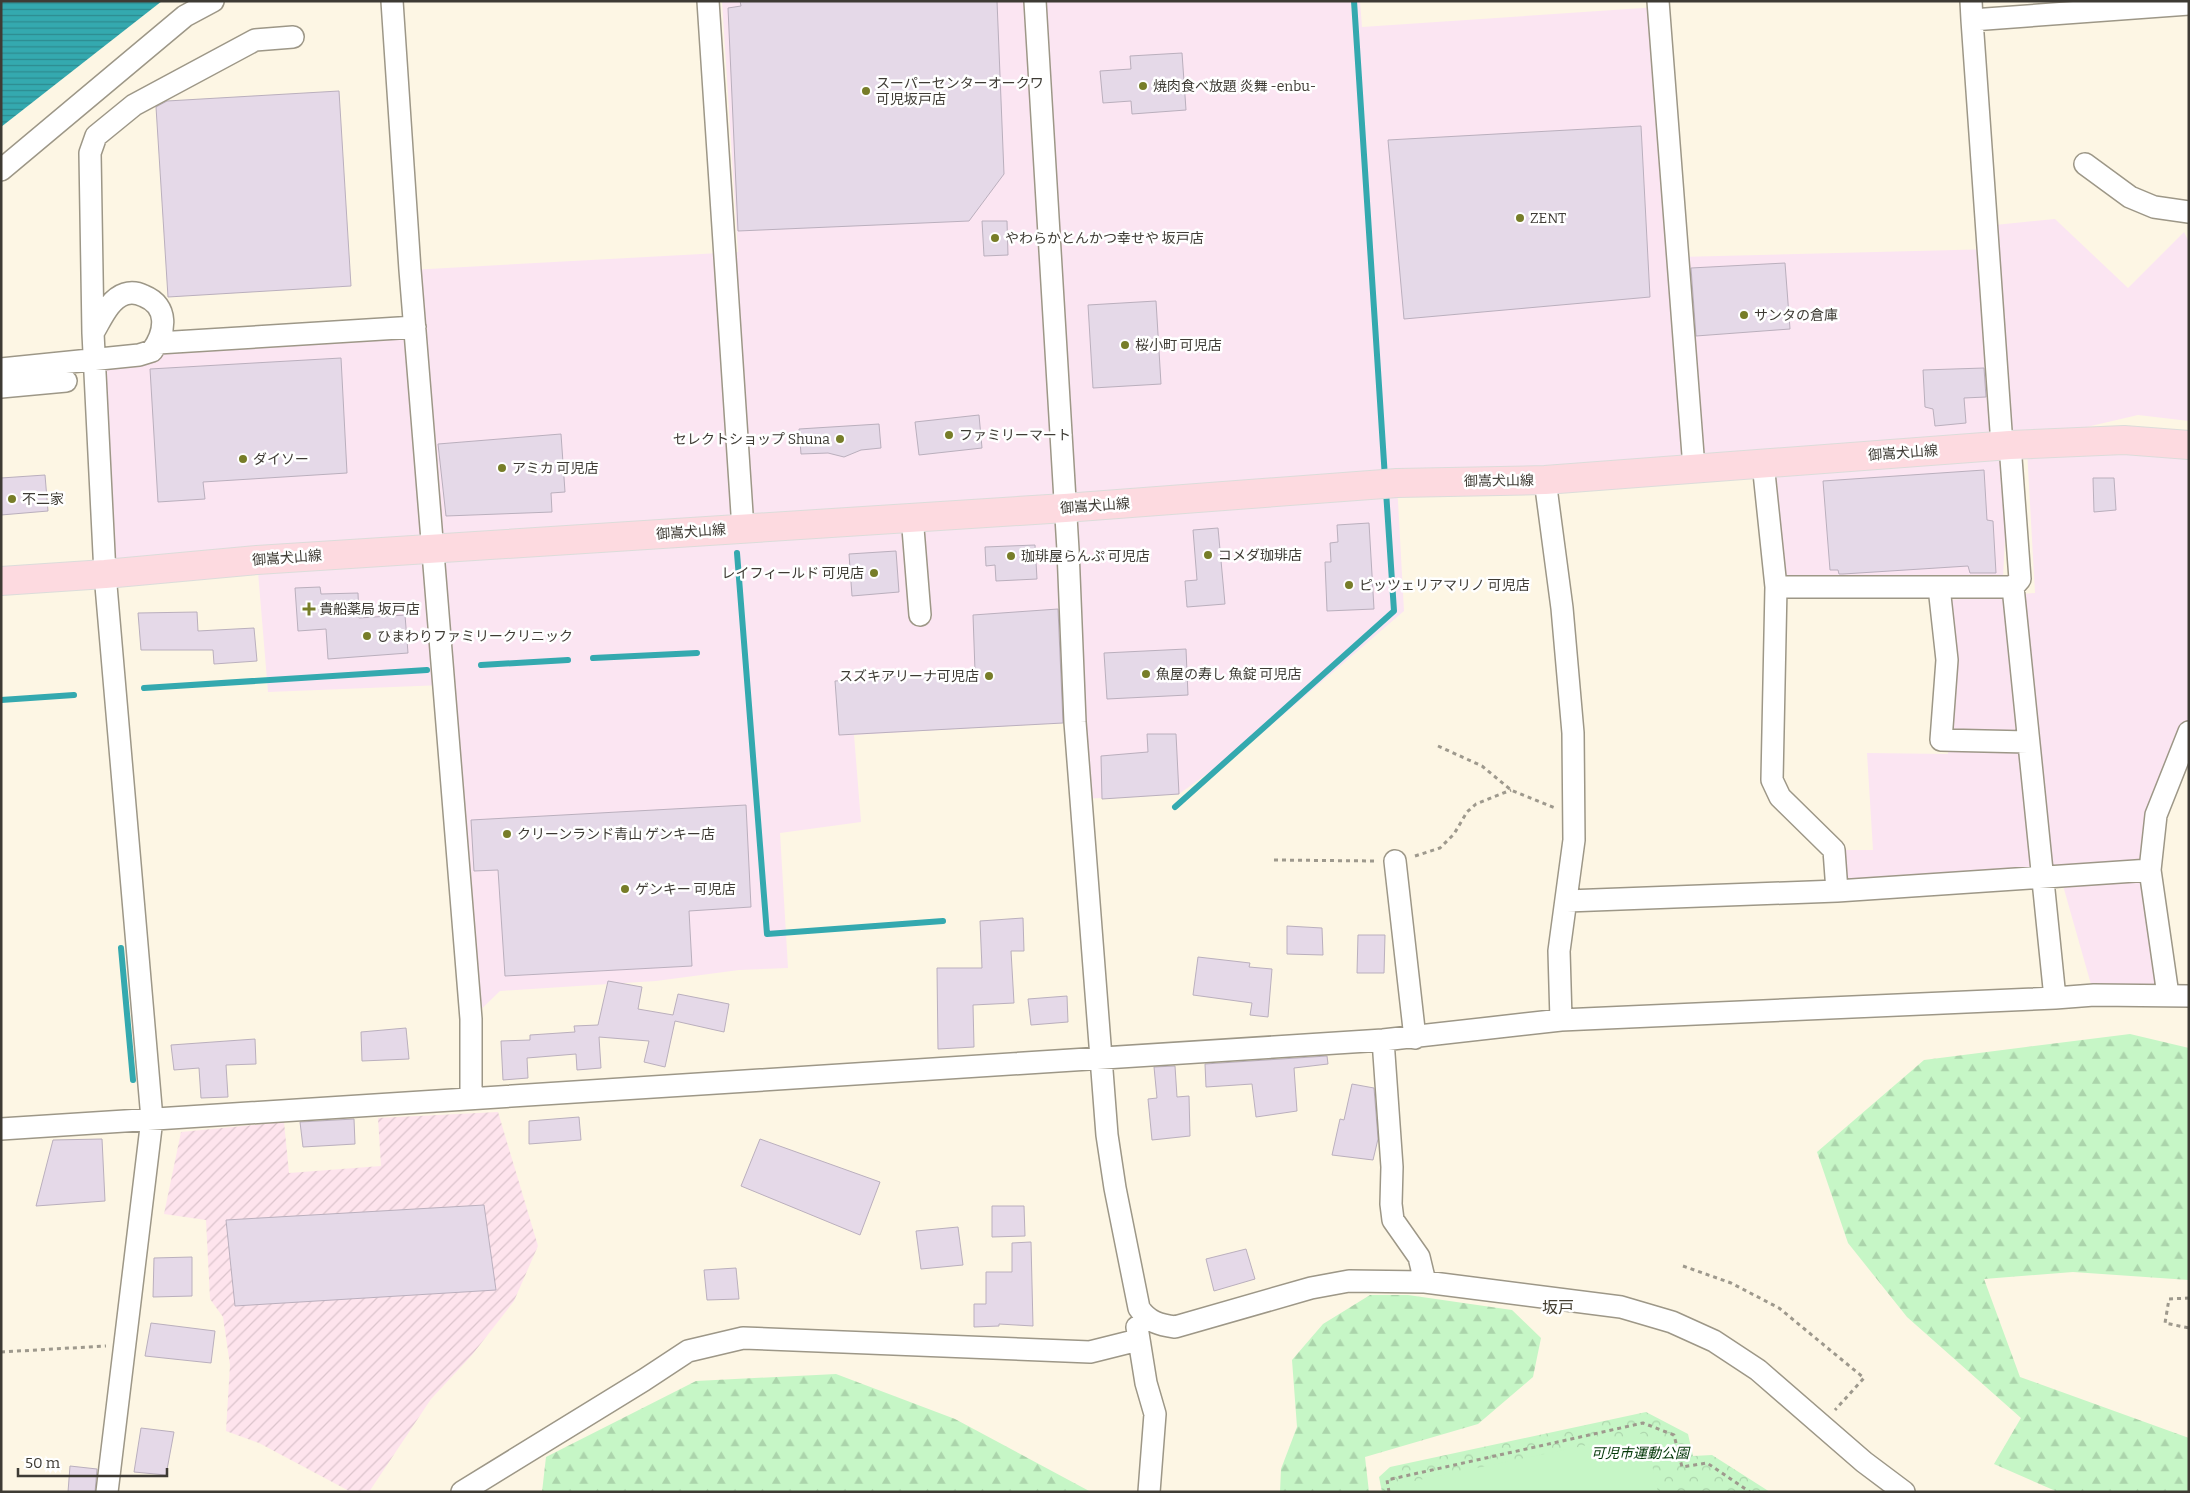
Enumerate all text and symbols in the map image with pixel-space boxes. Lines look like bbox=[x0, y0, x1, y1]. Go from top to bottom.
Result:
place label: スーパーセンターオークワ 可児坂戸店 bbox=[876, 75, 1044, 108]
place label: 焼肉食べ放題 炎舞 ‐enbu‐ bbox=[1153, 78, 1316, 95]
marker: 焼肉食べ放題 炎舞 ‐enbu‐ bbox=[1137, 80, 1149, 92]
marker: スーパーセンターオークワ 可児坂戸店 bbox=[860, 85, 872, 97]
place label: ZENT bbox=[1530, 210, 1566, 227]
marker: ZENT bbox=[1514, 212, 1526, 224]
place label: やわらかとんかつ幸せや 坂戸店 bbox=[1005, 230, 1204, 247]
marker: やわらかとんかつ幸せや 坂戸店 bbox=[989, 232, 1001, 244]
place label: サンタの倉庫 bbox=[1754, 307, 1838, 324]
marker: サンタの倉庫 bbox=[1738, 309, 1750, 321]
place label: 桜小町 可児店 bbox=[1135, 337, 1222, 354]
marker: 桜小町 可児店 bbox=[1119, 339, 1131, 351]
place label: ファミリーマート bbox=[959, 427, 1071, 444]
marker: ファミリーマート bbox=[943, 429, 955, 441]
place label: セレクトショップ Shuna bbox=[673, 431, 830, 448]
marker: セレクトショップ Shuna bbox=[834, 433, 846, 445]
street label: 御嵩犬山線 bbox=[1867, 442, 1939, 464]
place label: ダイソー bbox=[253, 451, 309, 468]
marker: ダイソー bbox=[237, 453, 249, 465]
place label: アミカ 可児店 bbox=[512, 460, 599, 477]
marker: アミカ 可児店 bbox=[496, 462, 508, 474]
street label: 御嵩犬山線 bbox=[1464, 472, 1534, 490]
place label: 不二家 bbox=[22, 491, 64, 508]
marker: 不二家 bbox=[6, 493, 18, 505]
street label: 御嵩犬山線 bbox=[1059, 495, 1131, 517]
street label: 御嵩犬山線 bbox=[655, 521, 727, 543]
street label: 御嵩犬山線 bbox=[251, 547, 323, 569]
place label: コメダ珈琲店 bbox=[1218, 547, 1302, 564]
place label: 珈琲屋らんぷ 可児店 bbox=[1021, 548, 1150, 565]
marker: コメダ珈琲店 bbox=[1202, 549, 1214, 561]
marker: 珈琲屋らんぷ 可児店 bbox=[1005, 550, 1017, 562]
place label: レイフィールド 可児店 bbox=[721, 565, 864, 582]
marker: レイフィールド 可児店 bbox=[868, 567, 880, 579]
place label: ピッツェリアマリノ 可児店 bbox=[1359, 577, 1530, 594]
marker: ピッツェリアマリノ 可児店 bbox=[1343, 579, 1355, 591]
place label: 貴船薬局 坂戸店 bbox=[319, 601, 420, 618]
marker: 貴船薬局 坂戸店 bbox=[303, 603, 315, 615]
place label: ひまわりファミリークリニック bbox=[377, 628, 573, 645]
marker: ひまわりファミリークリニック bbox=[361, 630, 373, 642]
place label: 魚屋の寿し 魚錠 可児店 bbox=[1156, 666, 1302, 683]
place label: スズキアリーナ可児店 bbox=[839, 668, 979, 685]
marker: 魚屋の寿し 魚錠 可児店 bbox=[1140, 668, 1152, 680]
marker: スズキアリーナ可児店 bbox=[983, 670, 995, 682]
place label: クリーンランド青山 ゲンキー店 bbox=[517, 826, 715, 843]
marker: クリーンランド青山 ゲンキー店 bbox=[501, 828, 513, 840]
place label: ゲンキー 可児店 bbox=[635, 881, 736, 898]
marker: ゲンキー 可児店 bbox=[619, 883, 631, 895]
district label: 坂戸 bbox=[1542, 1298, 1574, 1317]
park label: 可児市運動公園 bbox=[1591, 1445, 1691, 1462]
scale bar bbox=[18, 1446, 166, 1478]
text: 50 m bbox=[25, 1454, 61, 1472]

